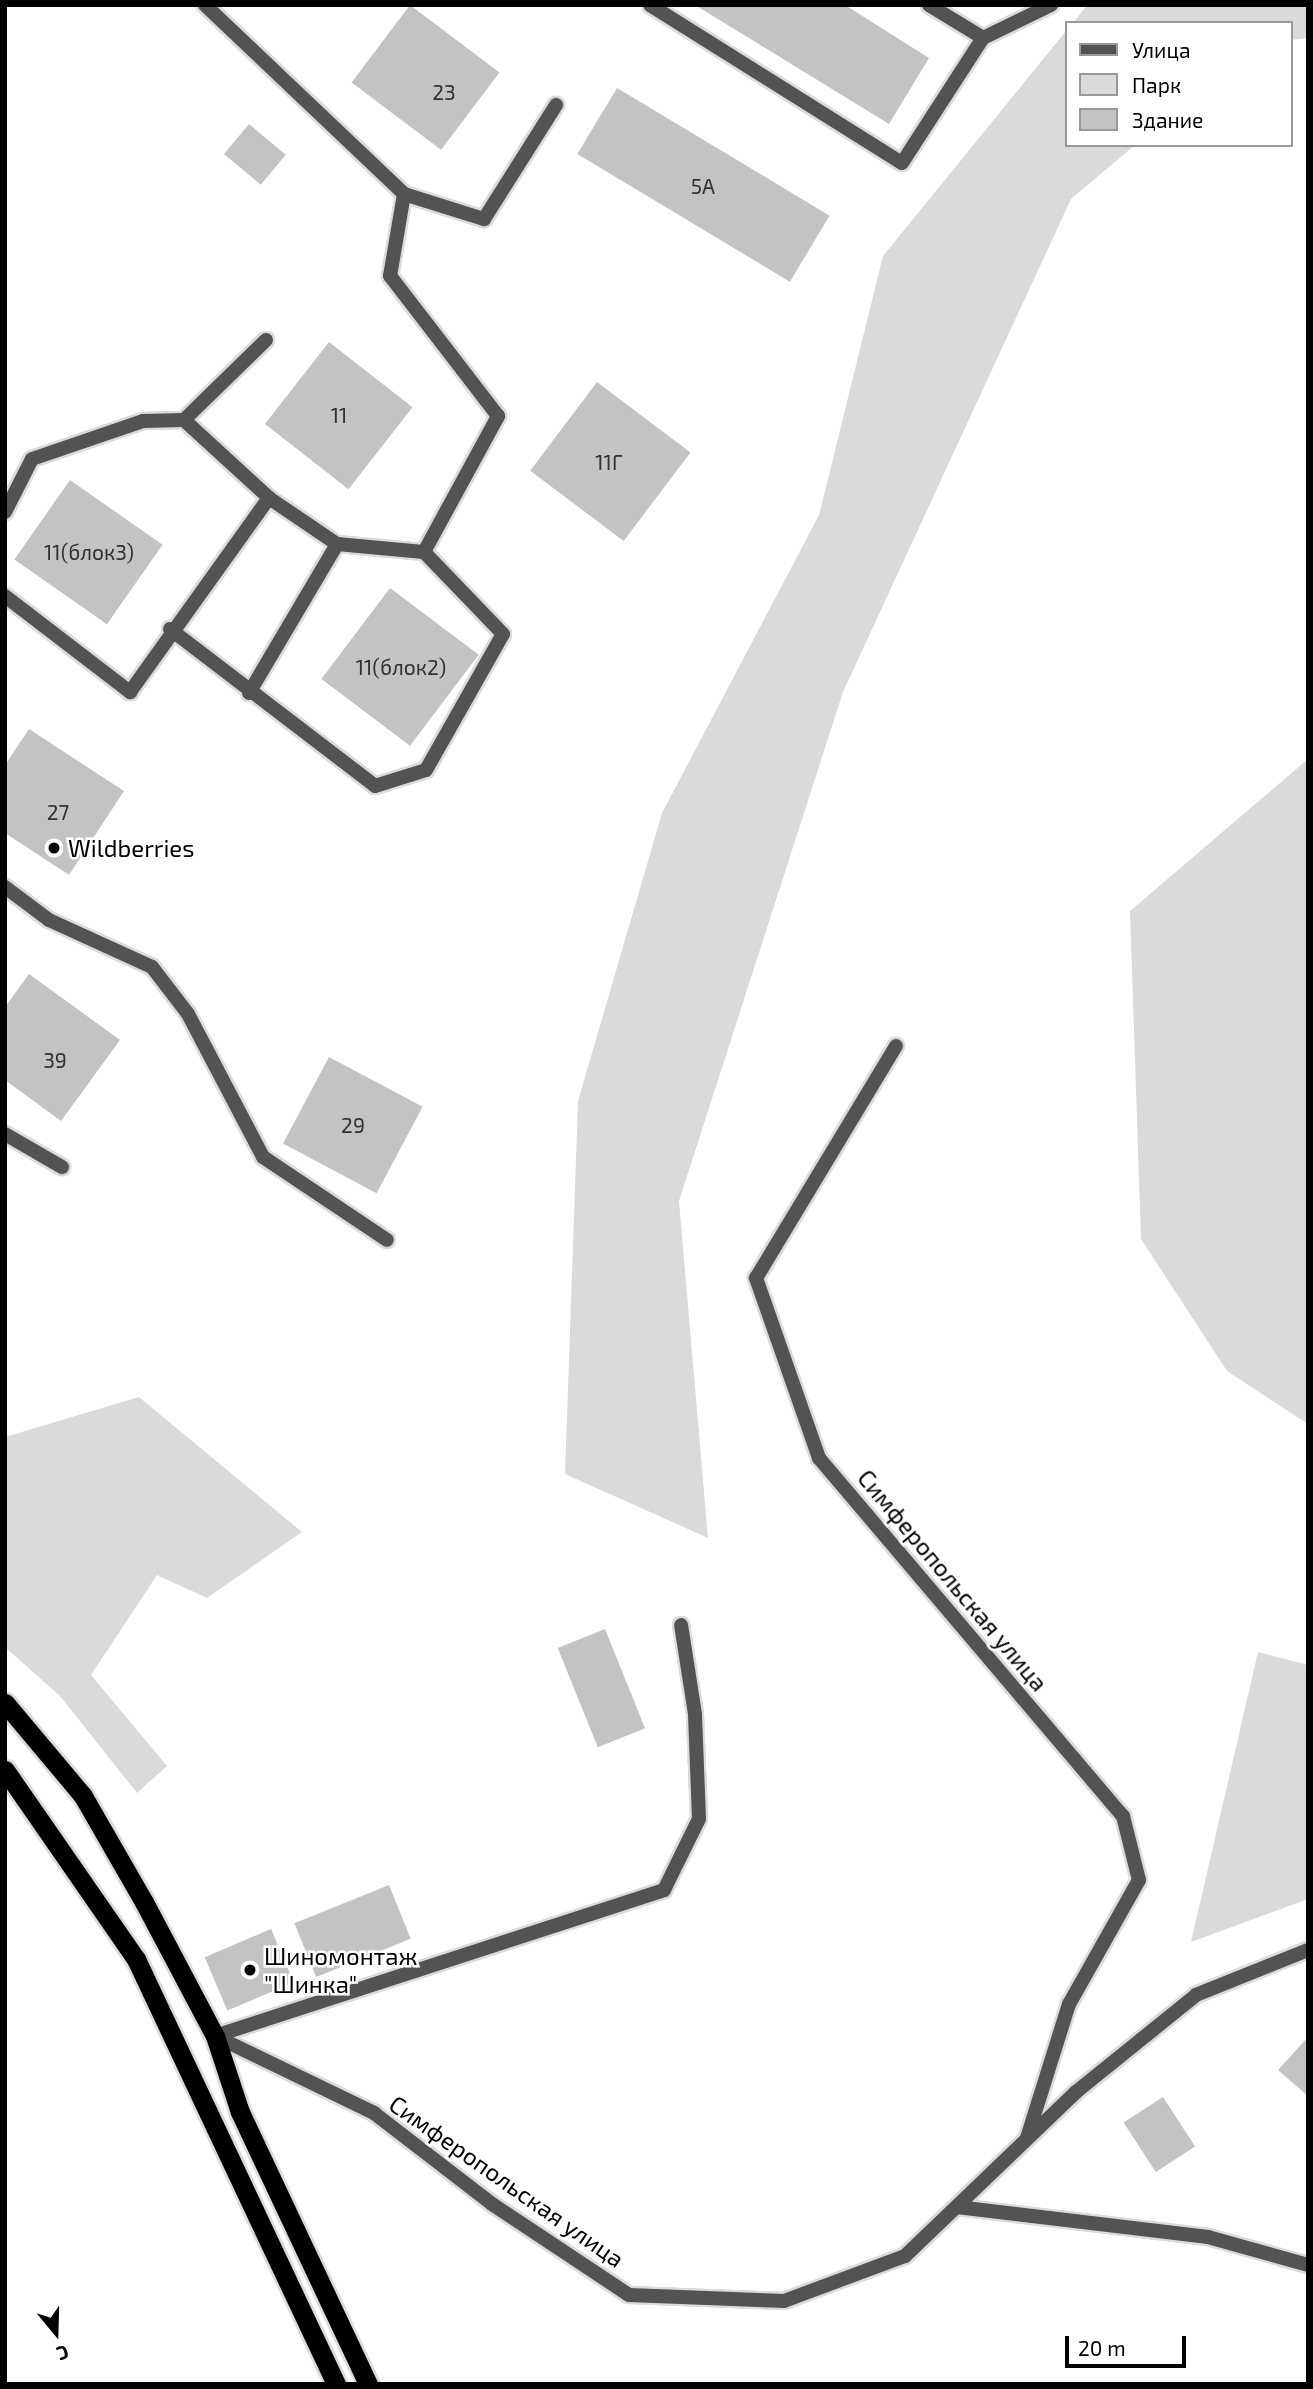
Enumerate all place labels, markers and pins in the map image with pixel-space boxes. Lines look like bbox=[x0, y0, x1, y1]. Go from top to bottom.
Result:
place label: Wildberries bbox=[68, 834, 194, 862]
marker: Wildberries bbox=[46, 840, 62, 856]
place label: Шиномонтаж "Шинка" bbox=[264, 1942, 418, 1998]
marker: Шиномонтаж "Шинка" bbox=[242, 1962, 258, 1978]

